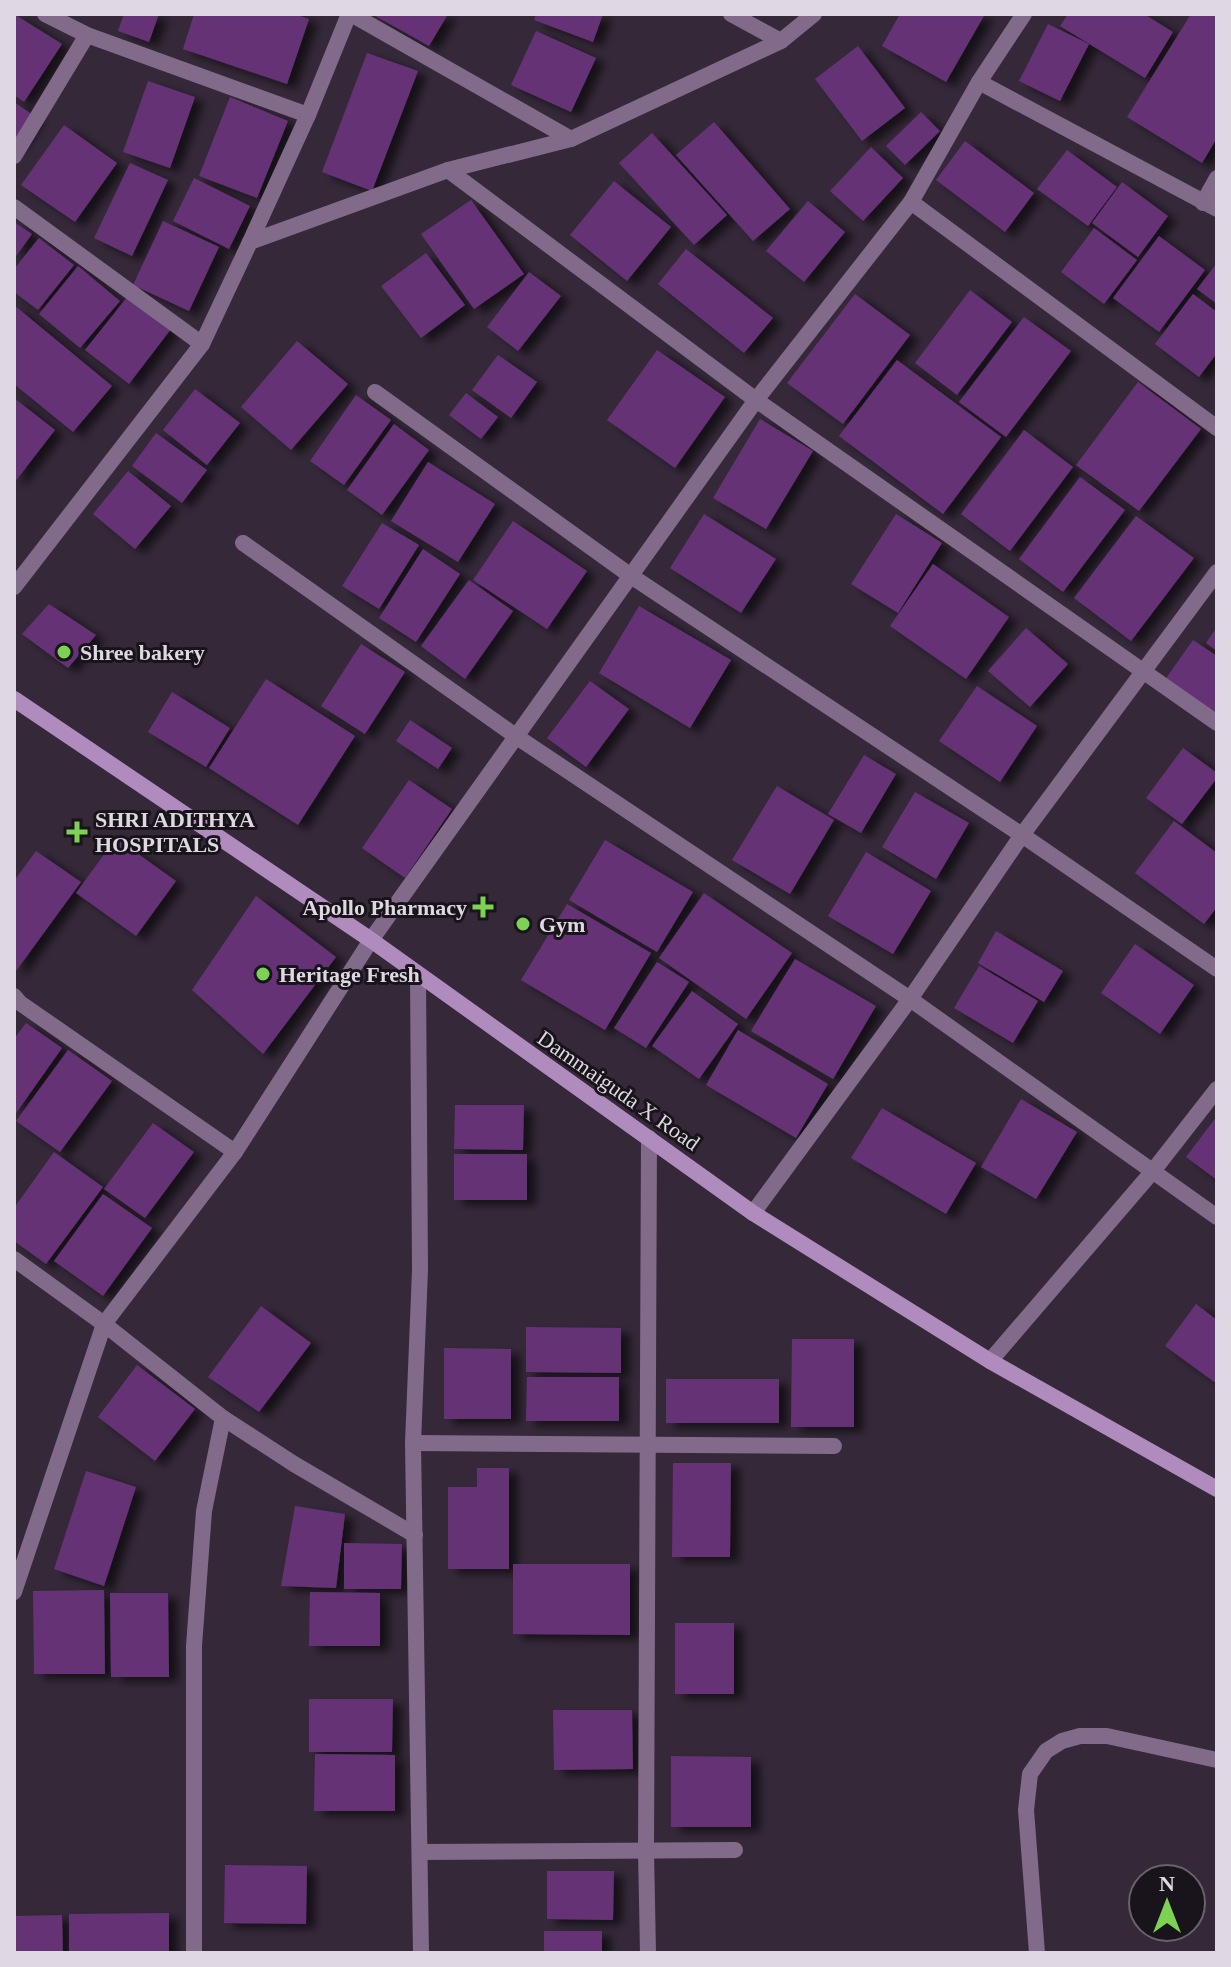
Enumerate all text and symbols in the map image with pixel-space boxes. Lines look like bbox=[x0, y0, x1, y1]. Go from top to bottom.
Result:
place label: Shree bakery bbox=[80, 640, 205, 665]
marker: Shree bakery bbox=[55, 643, 73, 661]
place label: SHRI ADITHYA HOSPITALS bbox=[95, 807, 255, 857]
marker: SHRI ADITHYA HOSPITALS bbox=[66, 821, 88, 843]
place label: Apollo Pharmacy bbox=[303, 895, 467, 920]
marker: Apollo Pharmacy bbox=[474, 898, 492, 916]
place label: Gym bbox=[539, 912, 585, 937]
marker: Gym bbox=[514, 915, 532, 933]
place label: Heritage Fresh bbox=[279, 962, 420, 987]
marker: Heritage Fresh bbox=[254, 965, 272, 983]
street label: Dammaiguda X Road bbox=[533, 1025, 704, 1156]
north arrow bbox=[1127, 1863, 1207, 1943]
text: N bbox=[1159, 1871, 1175, 1896]

